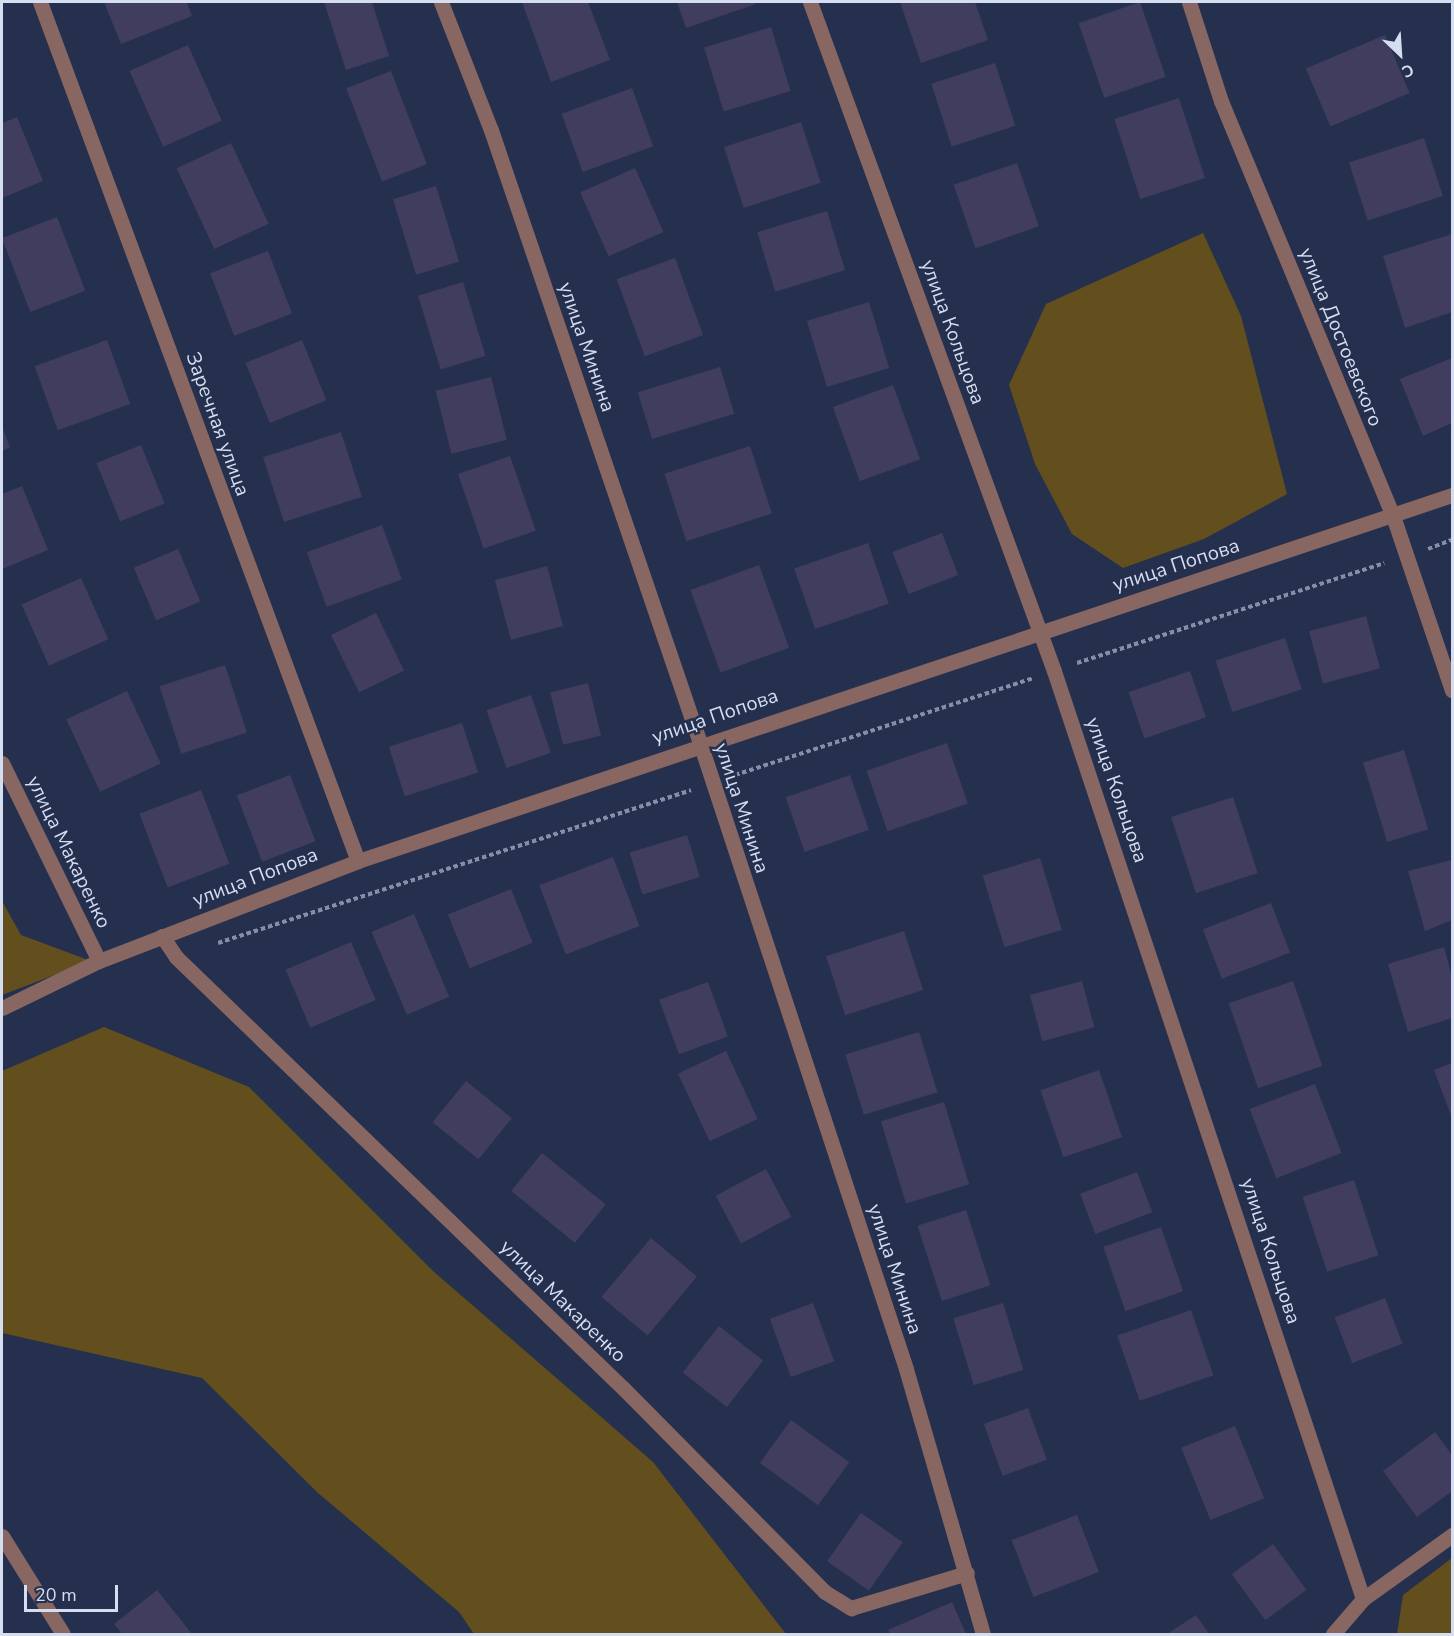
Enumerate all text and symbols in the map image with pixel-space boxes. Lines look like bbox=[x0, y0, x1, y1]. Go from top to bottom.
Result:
north arrow bbox=[1370, 24, 1430, 84]
text: С bbox=[1398, 58, 1417, 83]
street label: улица Достоевского bbox=[1294, 244, 1388, 430]
street label: улица Кольцова bbox=[916, 257, 990, 407]
street label: улица Минина bbox=[554, 279, 620, 415]
street label: Заречная улица bbox=[181, 349, 255, 499]
street label: улица Попова bbox=[1109, 533, 1243, 597]
street label: улица Попова bbox=[649, 683, 781, 749]
street label: улица Кольцова bbox=[1081, 714, 1153, 866]
street label: улица Минина bbox=[710, 740, 774, 876]
street label: улица Макаренко bbox=[22, 772, 116, 932]
street label: улица Попова bbox=[189, 842, 321, 912]
street label: улица Кольцова bbox=[1236, 1175, 1306, 1327]
street label: улица Минина bbox=[863, 1201, 927, 1337]
street label: улица Макаренко bbox=[495, 1235, 631, 1367]
scale bar bbox=[27, 1573, 122, 1611]
text: 20 m bbox=[35, 1583, 77, 1607]

